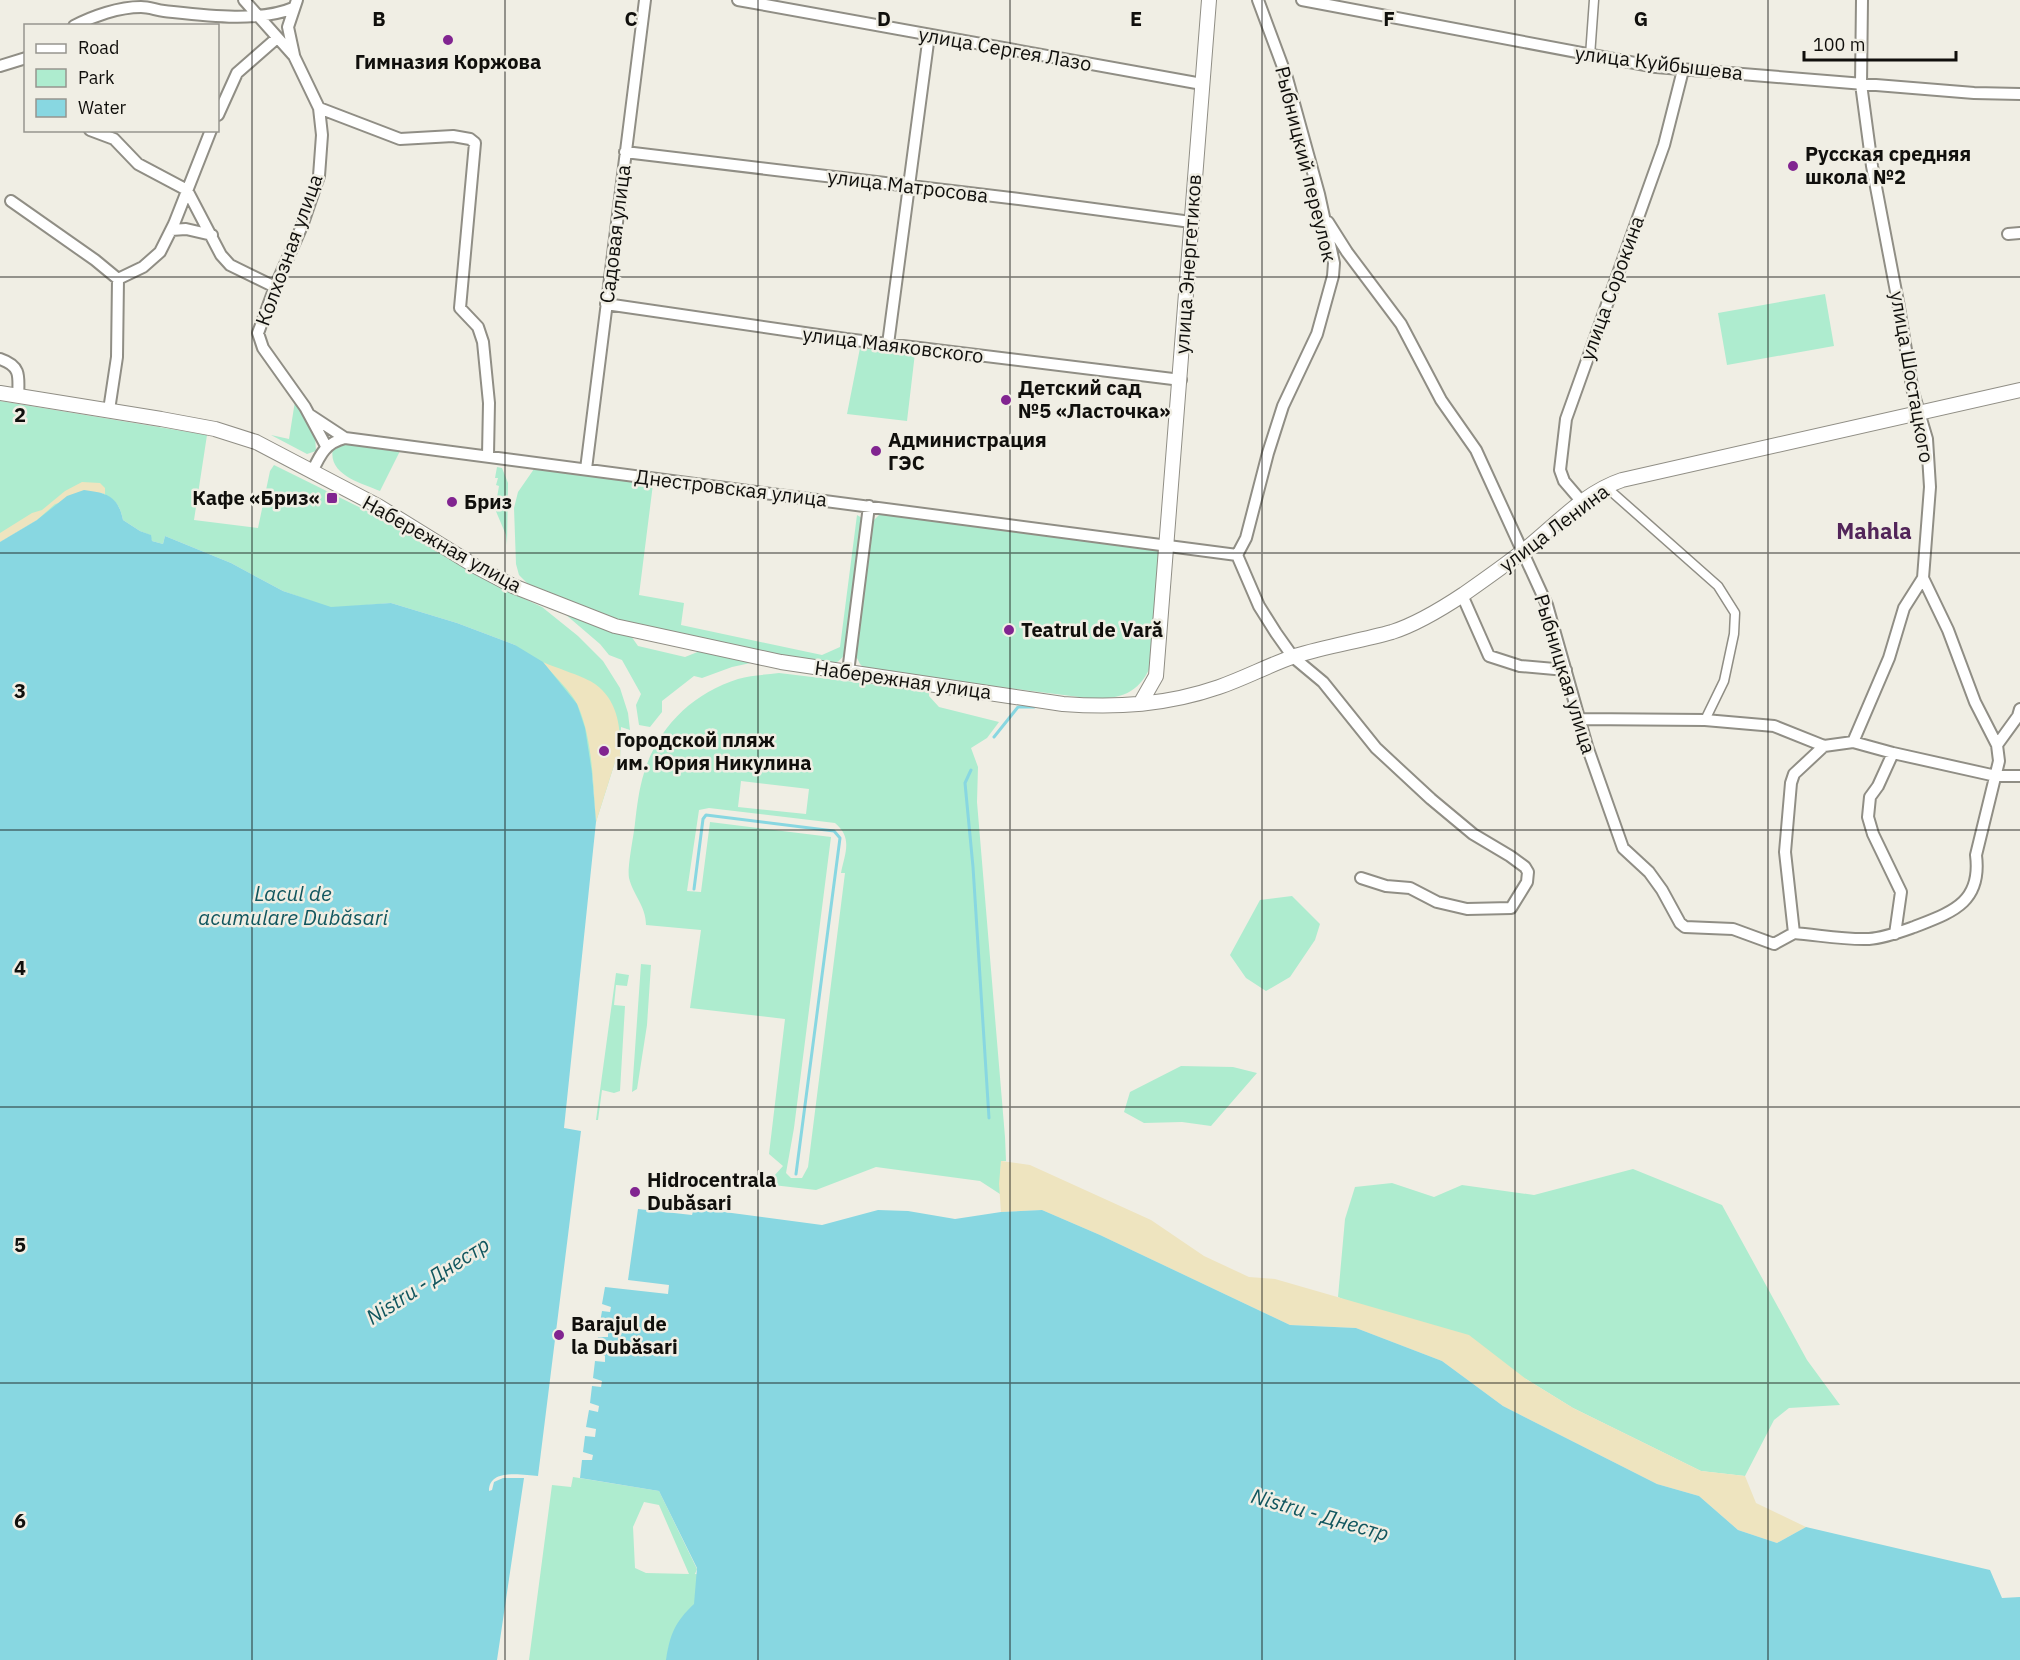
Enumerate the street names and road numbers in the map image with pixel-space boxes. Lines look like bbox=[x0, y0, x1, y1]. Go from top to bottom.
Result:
street label: улица Сергея Лазо bbox=[916, 20, 1094, 77]
street label: улица Куйбышева bbox=[1574, 39, 1745, 86]
street label: Рыбницкий переулок bbox=[1269, 63, 1344, 265]
street label: улица Матросова bbox=[826, 162, 990, 209]
street label: Садовая улица bbox=[593, 163, 636, 305]
street label: Колхозная улица bbox=[249, 170, 329, 329]
street label: улица Энергетиков bbox=[1168, 173, 1207, 355]
street label: улица Сорокина bbox=[1573, 212, 1650, 364]
street label: улица Шостацкого bbox=[1884, 289, 1941, 465]
street label: улица Маяковского bbox=[801, 320, 985, 369]
street label: Днестровская улица bbox=[634, 462, 829, 513]
street label: улица Ленина bbox=[1493, 477, 1614, 578]
street label: Набережная улица bbox=[358, 489, 527, 599]
street label: Рыбницкая улица bbox=[1528, 591, 1603, 757]
street label: Набережная улица bbox=[813, 654, 993, 705]

